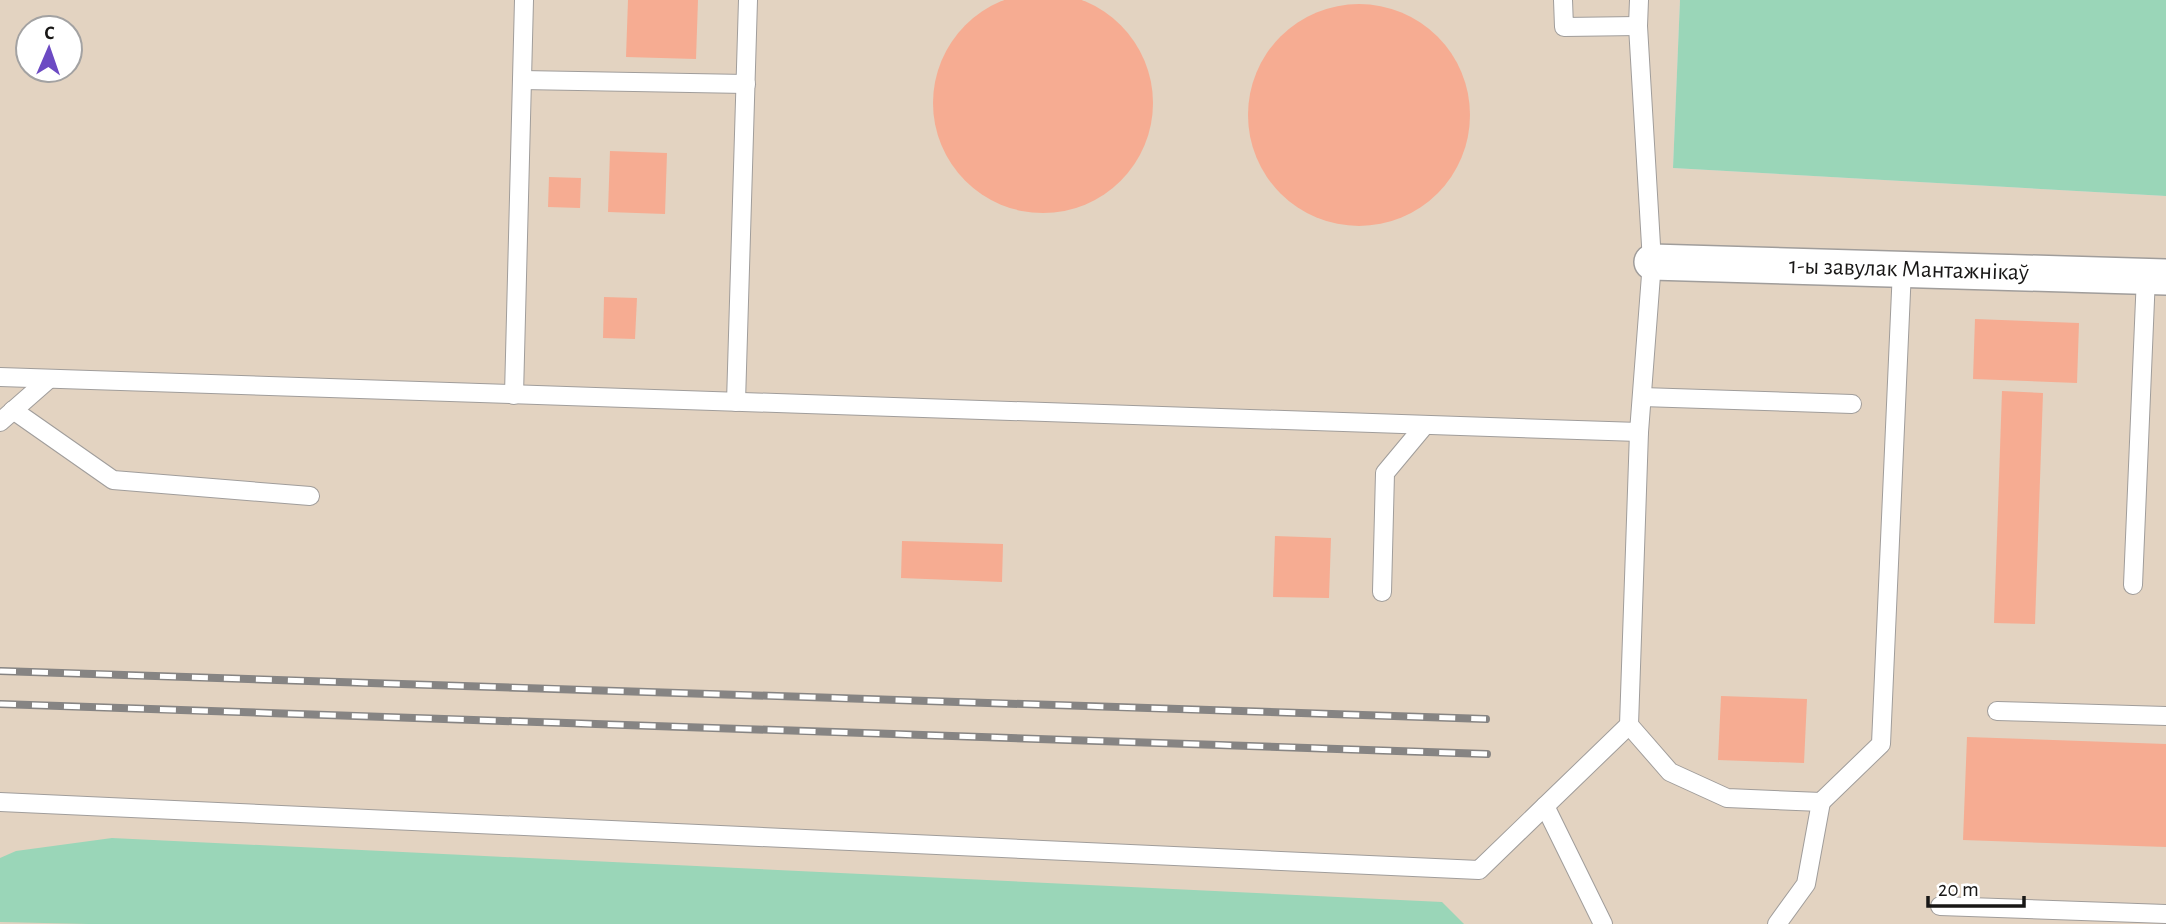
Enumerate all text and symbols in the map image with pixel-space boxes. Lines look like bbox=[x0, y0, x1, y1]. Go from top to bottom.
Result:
north arrow bbox=[14, 14, 84, 84]
text: С bbox=[44, 24, 55, 43]
street label: 1-ы завулак Мантажнікаў bbox=[1789, 254, 2030, 285]
scale bar bbox=[1928, 864, 2024, 908]
text: 20 m bbox=[1938, 879, 1979, 900]

